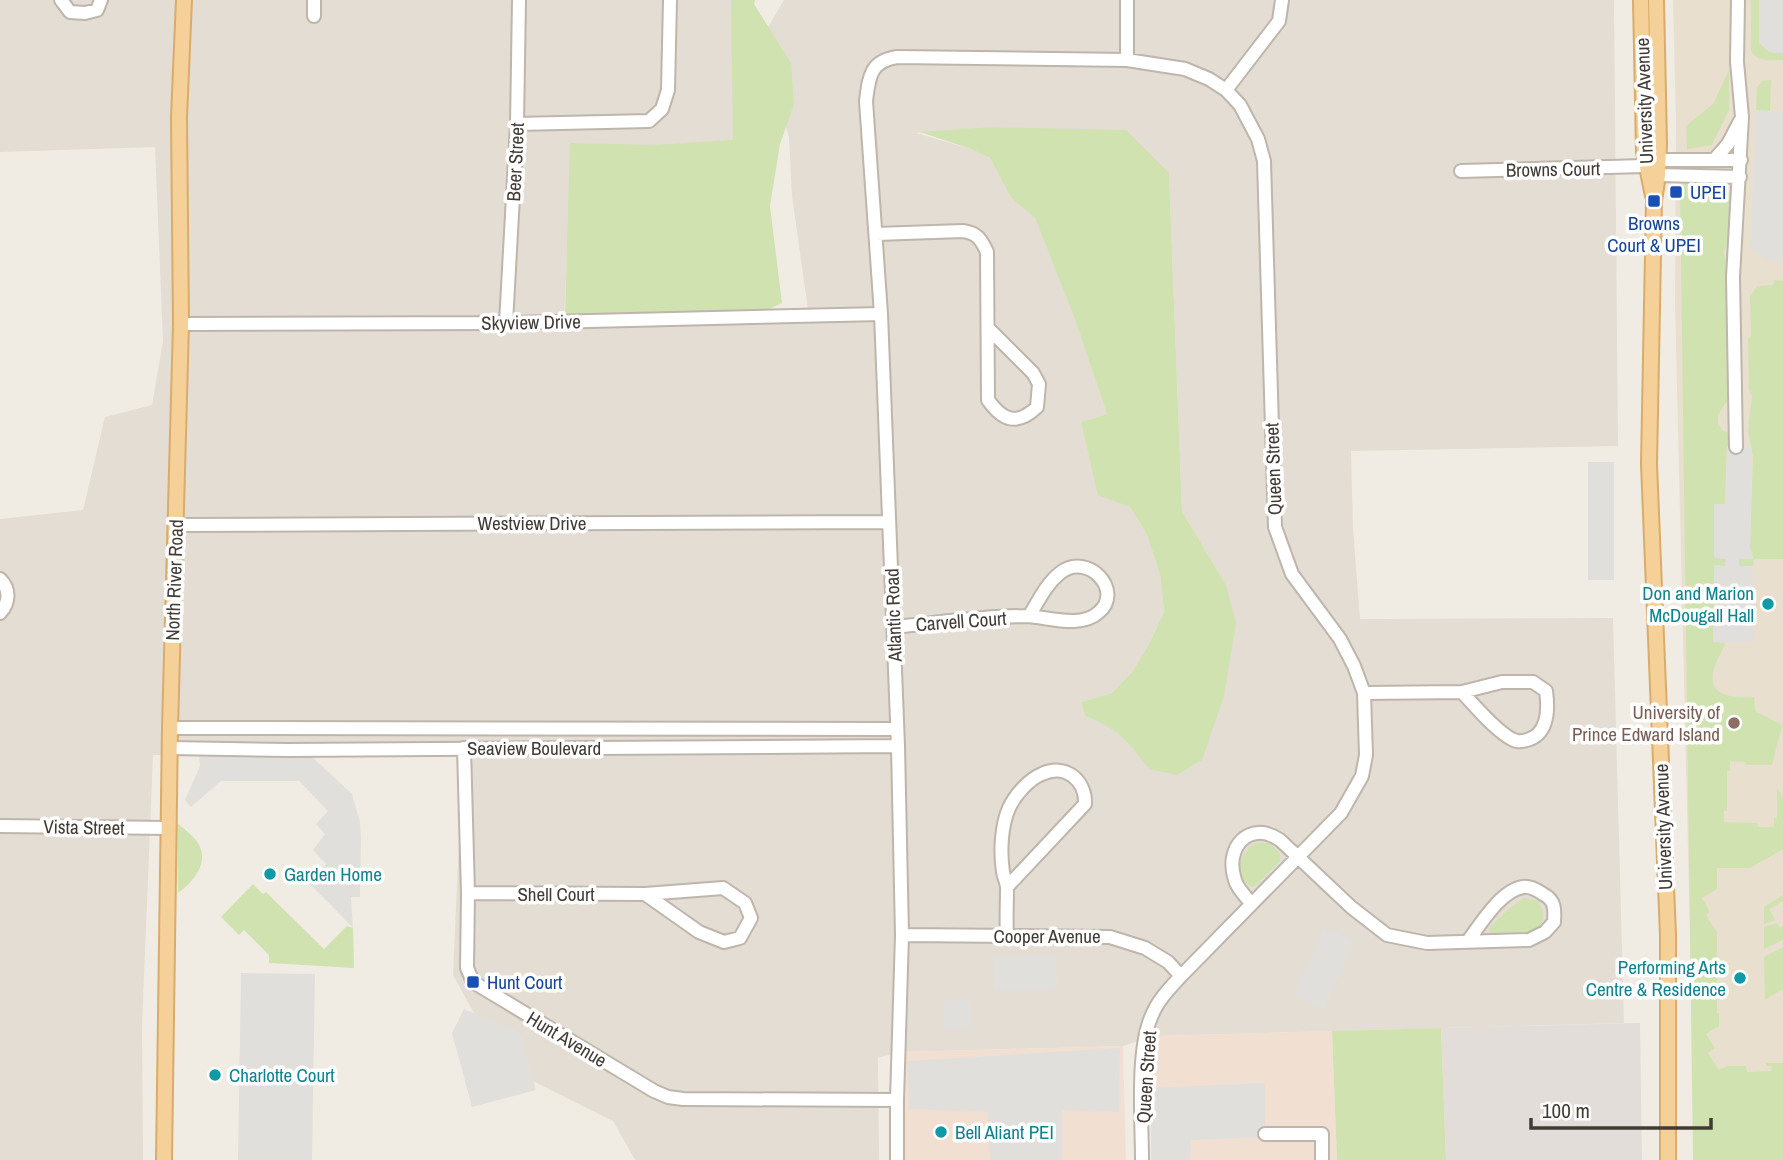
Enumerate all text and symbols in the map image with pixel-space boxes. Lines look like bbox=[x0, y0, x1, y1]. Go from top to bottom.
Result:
street label: University Avenue bbox=[1629, 37, 1659, 165]
street label: Beer Street bbox=[500, 121, 530, 202]
street label: Browns Court bbox=[1506, 155, 1601, 183]
place label: UPEI bbox=[1690, 179, 1726, 205]
marker: UPEI bbox=[1668, 184, 1684, 200]
marker: Browns Court & UPEI bbox=[1646, 193, 1662, 209]
place label: Browns Court & UPEI bbox=[1607, 210, 1701, 258]
street label: Skyview Drive bbox=[481, 308, 581, 336]
street label: Queen Street bbox=[1258, 422, 1288, 516]
street label: Westview Drive bbox=[478, 510, 586, 536]
street label: North River Road bbox=[159, 519, 189, 641]
street label: Atlantic Road bbox=[878, 568, 908, 663]
place label: Don and Marion McDougall Hall bbox=[1642, 580, 1754, 628]
marker: Don and Marion McDougall Hall bbox=[1760, 596, 1776, 612]
street label: Carvell Court bbox=[915, 605, 1008, 637]
place label: University of Prince Edward Island bbox=[1572, 699, 1721, 747]
marker: University of Prince Edward Island bbox=[1726, 715, 1742, 731]
street label: Seaview Boulevard bbox=[467, 735, 601, 761]
street label: University Avenue bbox=[1648, 763, 1678, 891]
street label: Vista Street bbox=[43, 813, 125, 841]
place label: Garden Home bbox=[284, 861, 382, 887]
marker: Garden Home bbox=[262, 866, 278, 882]
street label: Shell Court bbox=[517, 881, 595, 907]
street label: Cooper Avenue bbox=[993, 923, 1101, 949]
place label: Performing Arts Centre & Residence bbox=[1586, 954, 1726, 1002]
place label: Hunt Court bbox=[487, 969, 563, 995]
marker: Performing Arts Centre & Residence bbox=[1732, 970, 1748, 986]
marker: Hunt Court bbox=[465, 974, 481, 990]
street label: Hunt Avenue bbox=[522, 1005, 612, 1073]
street label: Queen Street bbox=[1130, 1029, 1162, 1124]
place label: Charlotte Court bbox=[229, 1062, 335, 1088]
marker: Charlotte Court bbox=[207, 1067, 223, 1083]
scale bar bbox=[1531, 1086, 1711, 1130]
text: 100 m bbox=[1542, 1096, 1590, 1125]
place label: Bell Aliant PEI bbox=[955, 1119, 1054, 1145]
marker: Bell Aliant PEI bbox=[933, 1124, 949, 1140]

